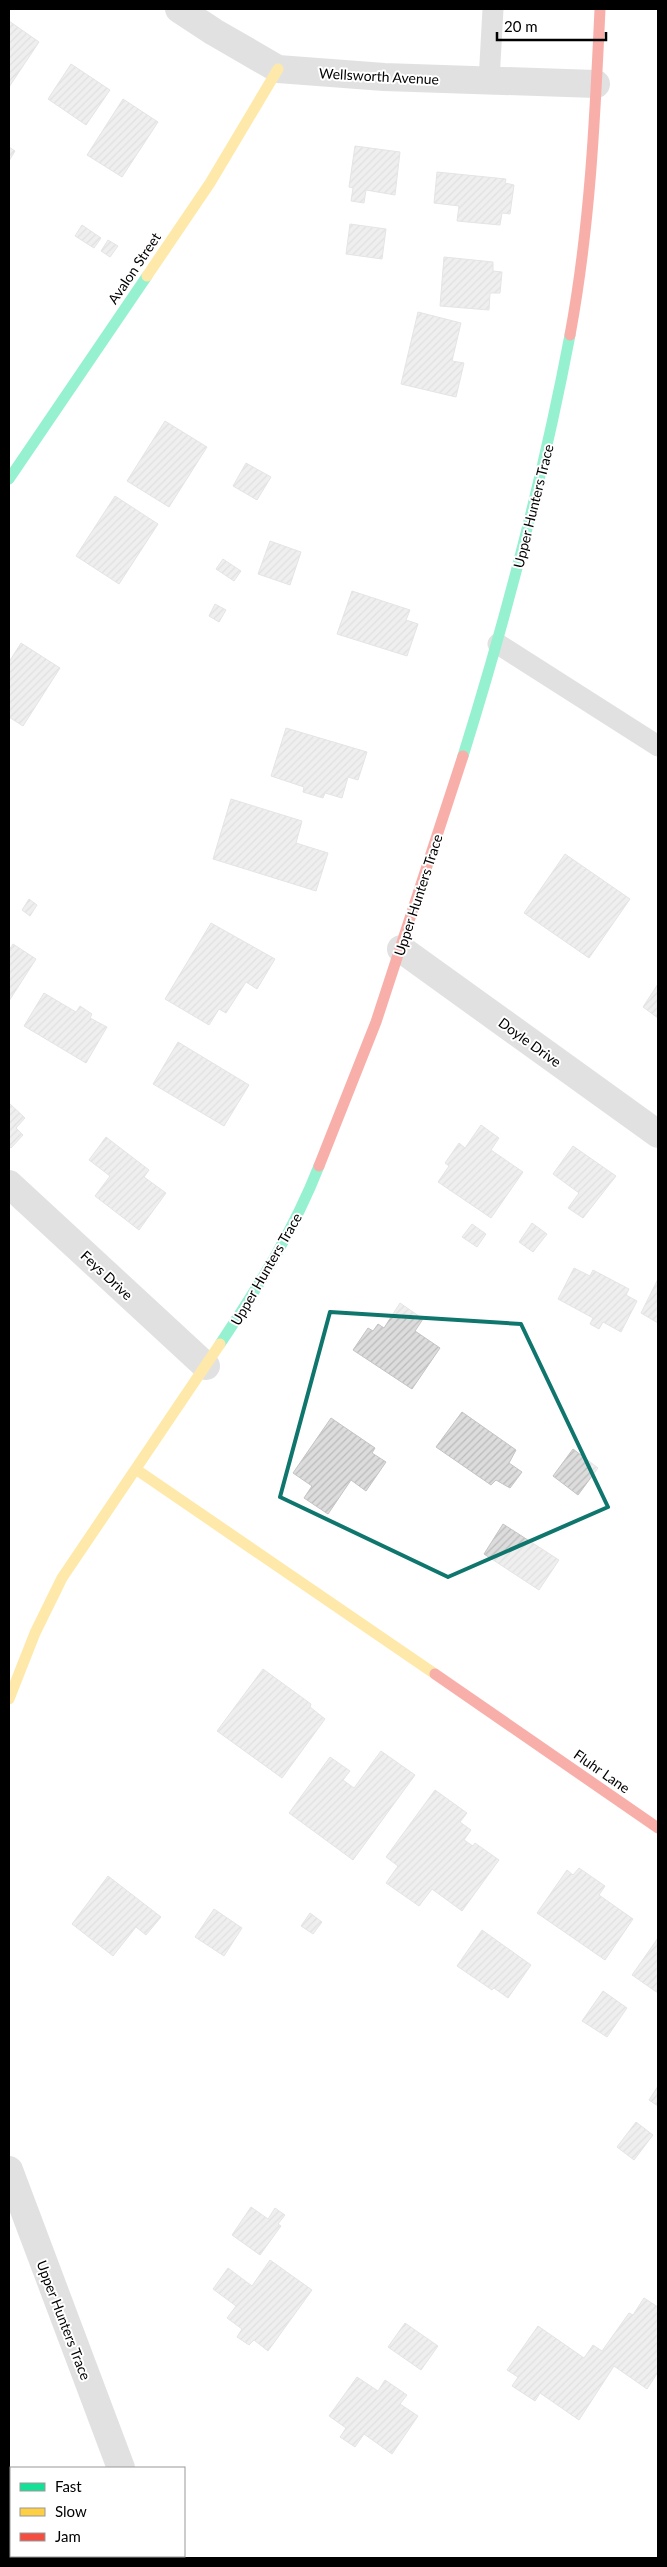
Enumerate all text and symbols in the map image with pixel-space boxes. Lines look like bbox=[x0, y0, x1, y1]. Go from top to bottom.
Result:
scale bar bbox=[497, 10, 606, 42]
text: 20 m bbox=[504, 17, 538, 35]
street label: Wellsworth Avenue bbox=[319, 64, 439, 88]
street label: Avalon Street bbox=[104, 229, 164, 307]
street label: Upper Hunters Trace bbox=[509, 442, 557, 570]
street label: Upper Hunters Trace bbox=[390, 832, 446, 958]
street label: Doyle Drive bbox=[495, 1014, 565, 1070]
street label: Upper Hunters Trace bbox=[227, 1210, 305, 1328]
street label: Feys Drive bbox=[78, 1247, 136, 1303]
street label: Fluhr Lane bbox=[571, 1746, 633, 1796]
street label: Upper Hunters Trace bbox=[33, 2258, 95, 2382]
legend bbox=[10, 2467, 185, 2557]
text: Fast bbox=[55, 2477, 82, 2495]
text: Slow bbox=[55, 2502, 87, 2520]
text: Jam bbox=[55, 2527, 81, 2545]

